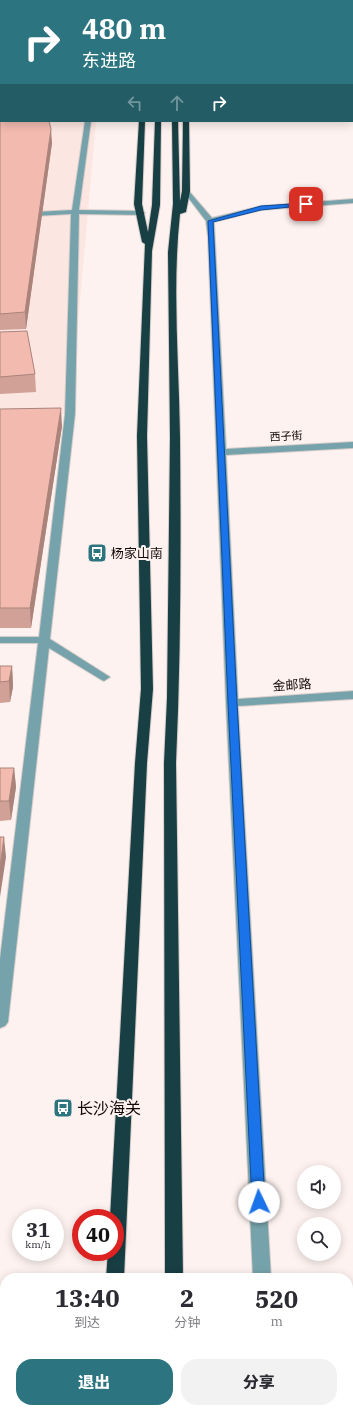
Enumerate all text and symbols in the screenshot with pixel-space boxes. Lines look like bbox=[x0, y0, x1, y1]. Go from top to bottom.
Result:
text: 480 m bbox=[82, 10, 166, 47]
icon: right bbox=[16, 16, 68, 68]
text: 东进路 bbox=[82, 49, 136, 72]
icon: left bbox=[124, 92, 146, 114]
icon: ahead bbox=[166, 92, 188, 114]
icon: right bbox=[208, 92, 230, 114]
pin bbox=[289, 187, 323, 221]
icon: arrive bbox=[295, 193, 317, 215]
street label: 西子街 bbox=[269, 428, 303, 444]
bus stop icon: 杨家山南 bbox=[86, 542, 108, 564]
place label: 杨家山南 bbox=[111, 545, 163, 562]
street label: 金邮路 bbox=[272, 675, 312, 695]
bus stop icon: 长沙海关 bbox=[52, 1097, 74, 1119]
place label: 长沙海关 bbox=[77, 1098, 141, 1118]
map controls bbox=[297, 1165, 341, 1261]
button: sound bbox=[297, 1165, 341, 1209]
position arrow bbox=[238, 1181, 280, 1223]
speed limit sign: 40 bbox=[72, 1209, 124, 1261]
text: 31 bbox=[26, 1216, 50, 1243]
button: search bbox=[297, 1217, 341, 1261]
text: km/h bbox=[25, 1238, 51, 1251]
text: 13:40 bbox=[55, 1282, 120, 1314]
text: 2 bbox=[180, 1282, 195, 1314]
text: 520 bbox=[255, 1283, 298, 1315]
text: m bbox=[270, 1313, 283, 1330]
text: 到达 bbox=[74, 1314, 100, 1331]
text: 分钟 bbox=[174, 1314, 200, 1331]
button: 退出 bbox=[16, 1359, 173, 1405]
button: 分享 bbox=[181, 1359, 337, 1405]

